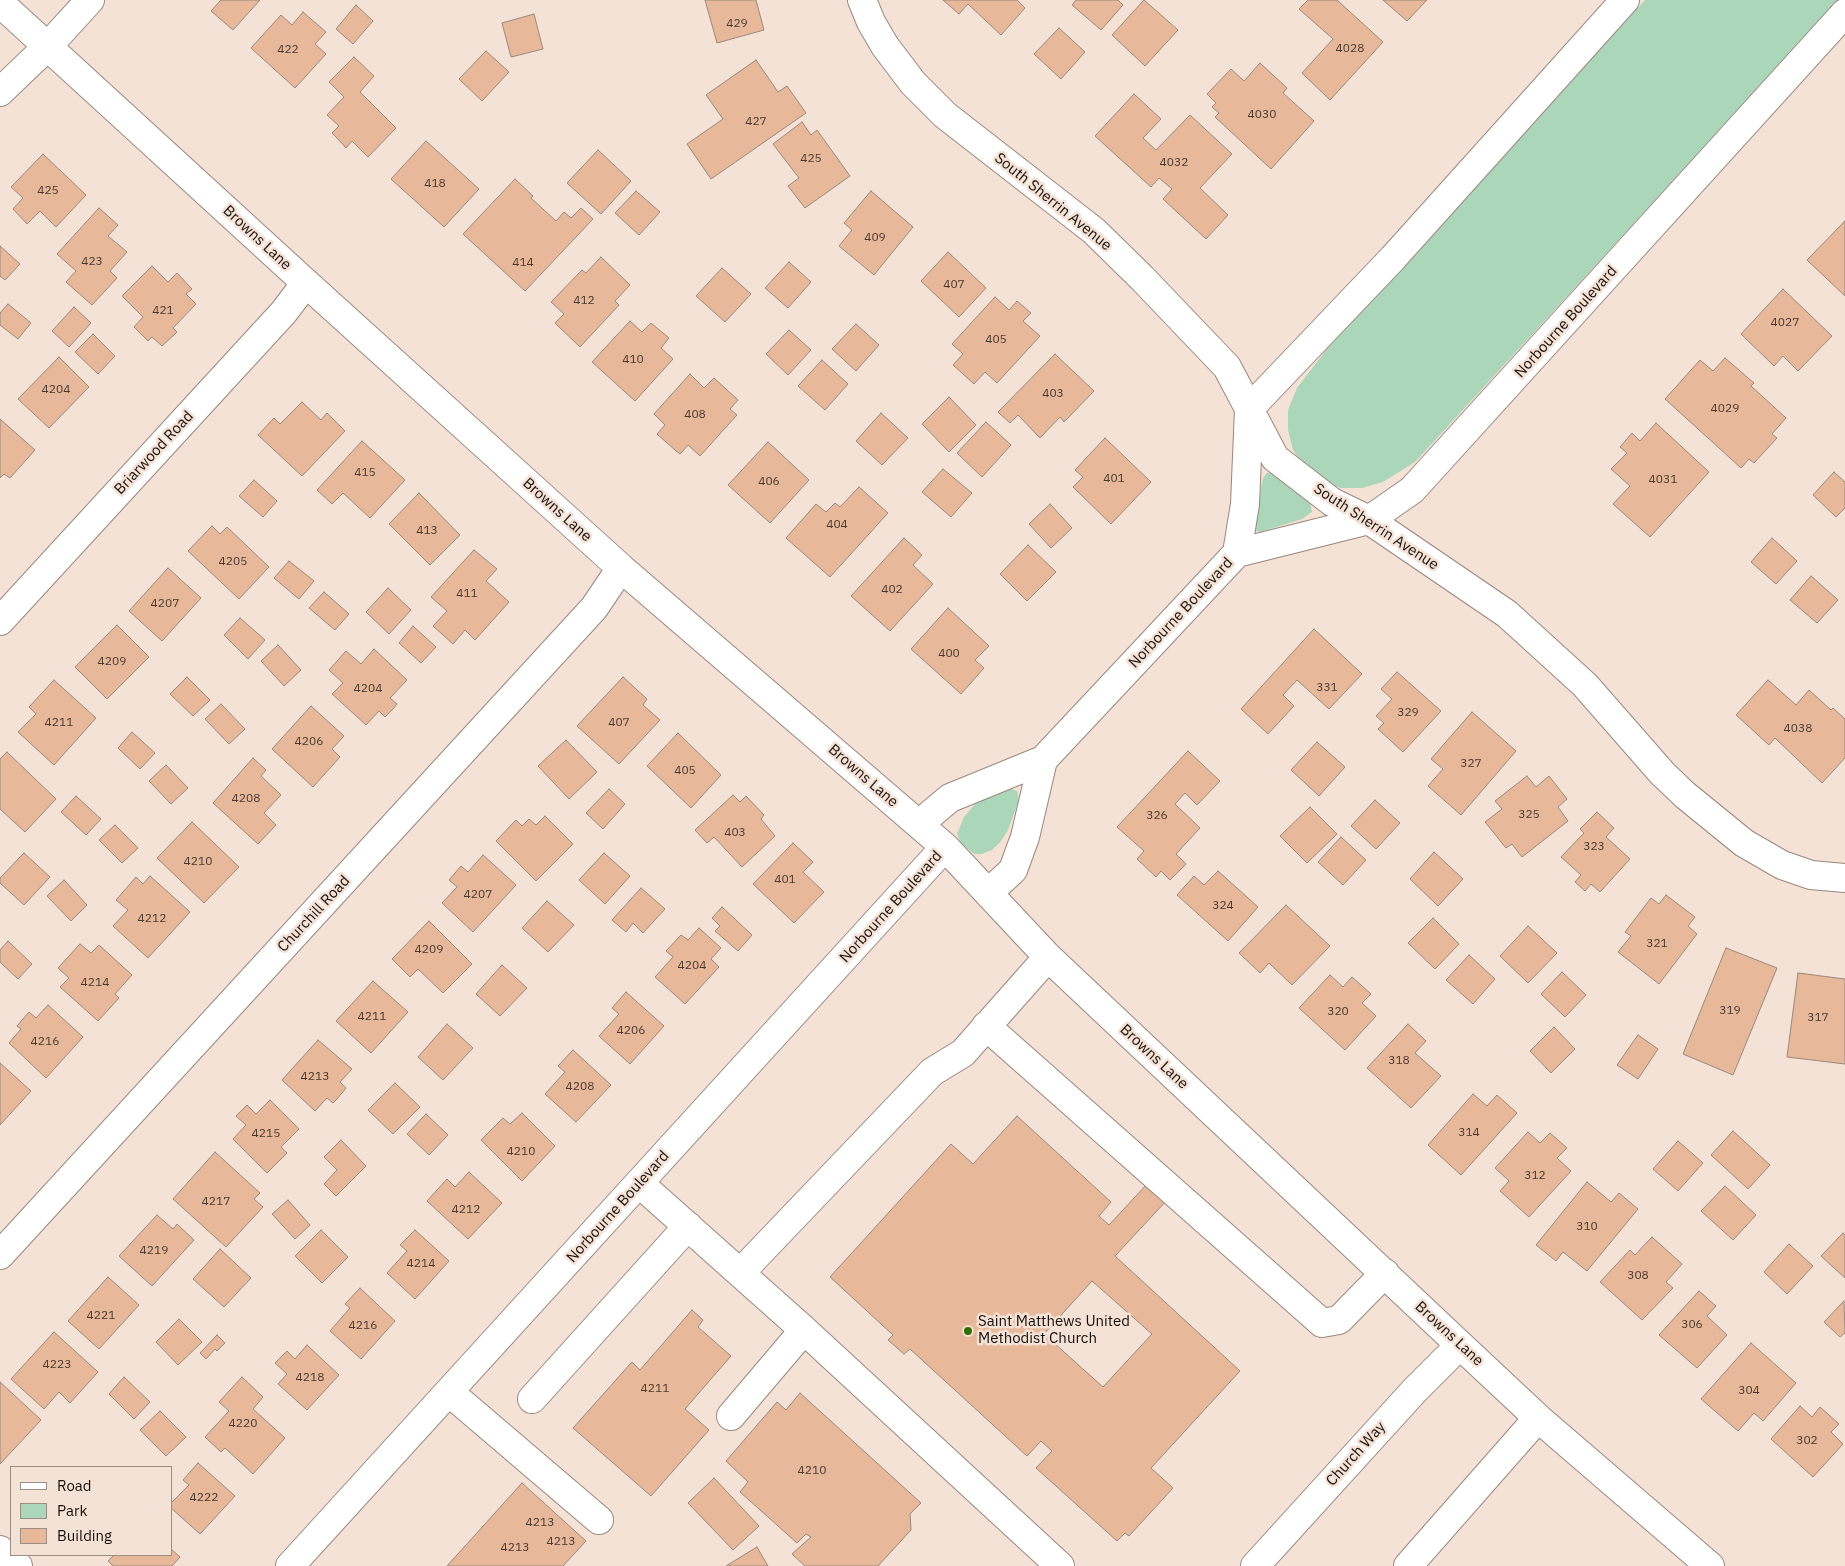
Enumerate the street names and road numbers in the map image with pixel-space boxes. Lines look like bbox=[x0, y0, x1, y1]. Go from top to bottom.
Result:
street label: South Sherrin Avenue bbox=[991, 149, 1115, 255]
street label: Browns Lane bbox=[219, 202, 295, 274]
street label: Norbourne Boulevard bbox=[1511, 262, 1621, 382]
street label: Briarwood Road bbox=[111, 408, 197, 498]
street label: Browns Lane bbox=[519, 474, 595, 546]
street label: South Sherrin Avenue bbox=[1310, 480, 1442, 574]
street label: Norbourne Boulevard bbox=[1125, 554, 1237, 672]
street label: Browns Lane bbox=[824, 741, 902, 811]
street label: Norbourne Boulevard bbox=[836, 847, 946, 967]
street label: Churchill Road bbox=[274, 872, 354, 956]
street label: Browns Lane bbox=[1116, 1021, 1192, 1093]
street label: Norbourne Boulevard bbox=[563, 1147, 673, 1267]
street label: Browns Lane bbox=[1411, 1298, 1487, 1370]
street label: Church Way bbox=[1323, 1418, 1389, 1490]

